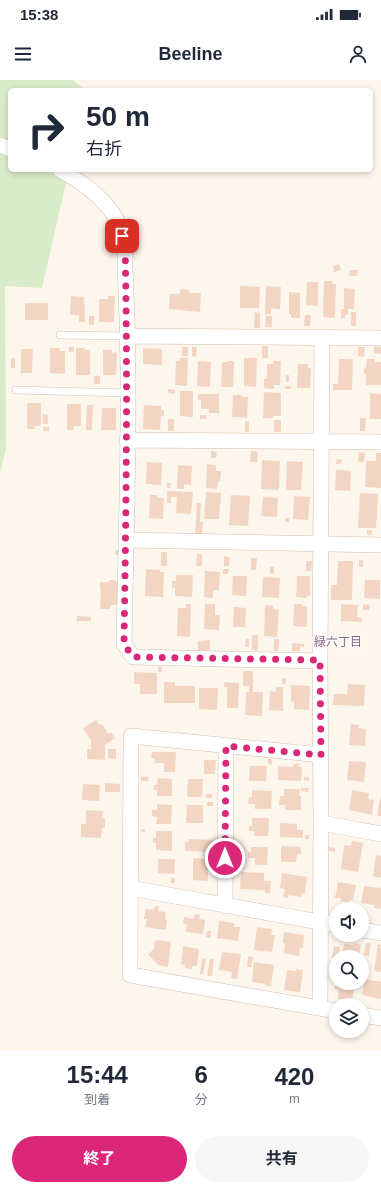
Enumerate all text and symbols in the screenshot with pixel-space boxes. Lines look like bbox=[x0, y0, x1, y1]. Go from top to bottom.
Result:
text: 15:38 bbox=[20, 6, 58, 23]
icon: menu bbox=[12, 43, 34, 65]
icon: person bbox=[347, 43, 369, 65]
text: Beeline bbox=[158, 44, 223, 64]
text: 50 m bbox=[86, 101, 150, 132]
icon: right bbox=[20, 104, 72, 156]
text: 右折 bbox=[86, 139, 122, 159]
pin bbox=[105, 219, 139, 253]
icon: arrive bbox=[111, 225, 133, 247]
district label: 緑六丁目 bbox=[314, 635, 362, 649]
position arrow bbox=[204, 837, 246, 879]
map controls bbox=[329, 902, 369, 1038]
button: sound bbox=[329, 902, 369, 942]
button: search bbox=[329, 950, 369, 990]
button: layers bbox=[329, 998, 369, 1038]
text: 15:44 bbox=[67, 1061, 128, 1088]
text: 6 bbox=[194, 1061, 208, 1088]
text: 420 bbox=[274, 1063, 314, 1090]
text: m bbox=[289, 1091, 300, 1106]
text: 到着 bbox=[84, 1092, 110, 1107]
text: 分 bbox=[195, 1092, 208, 1107]
button: 終了 bbox=[12, 1136, 187, 1182]
button: 共有 bbox=[195, 1136, 369, 1182]

